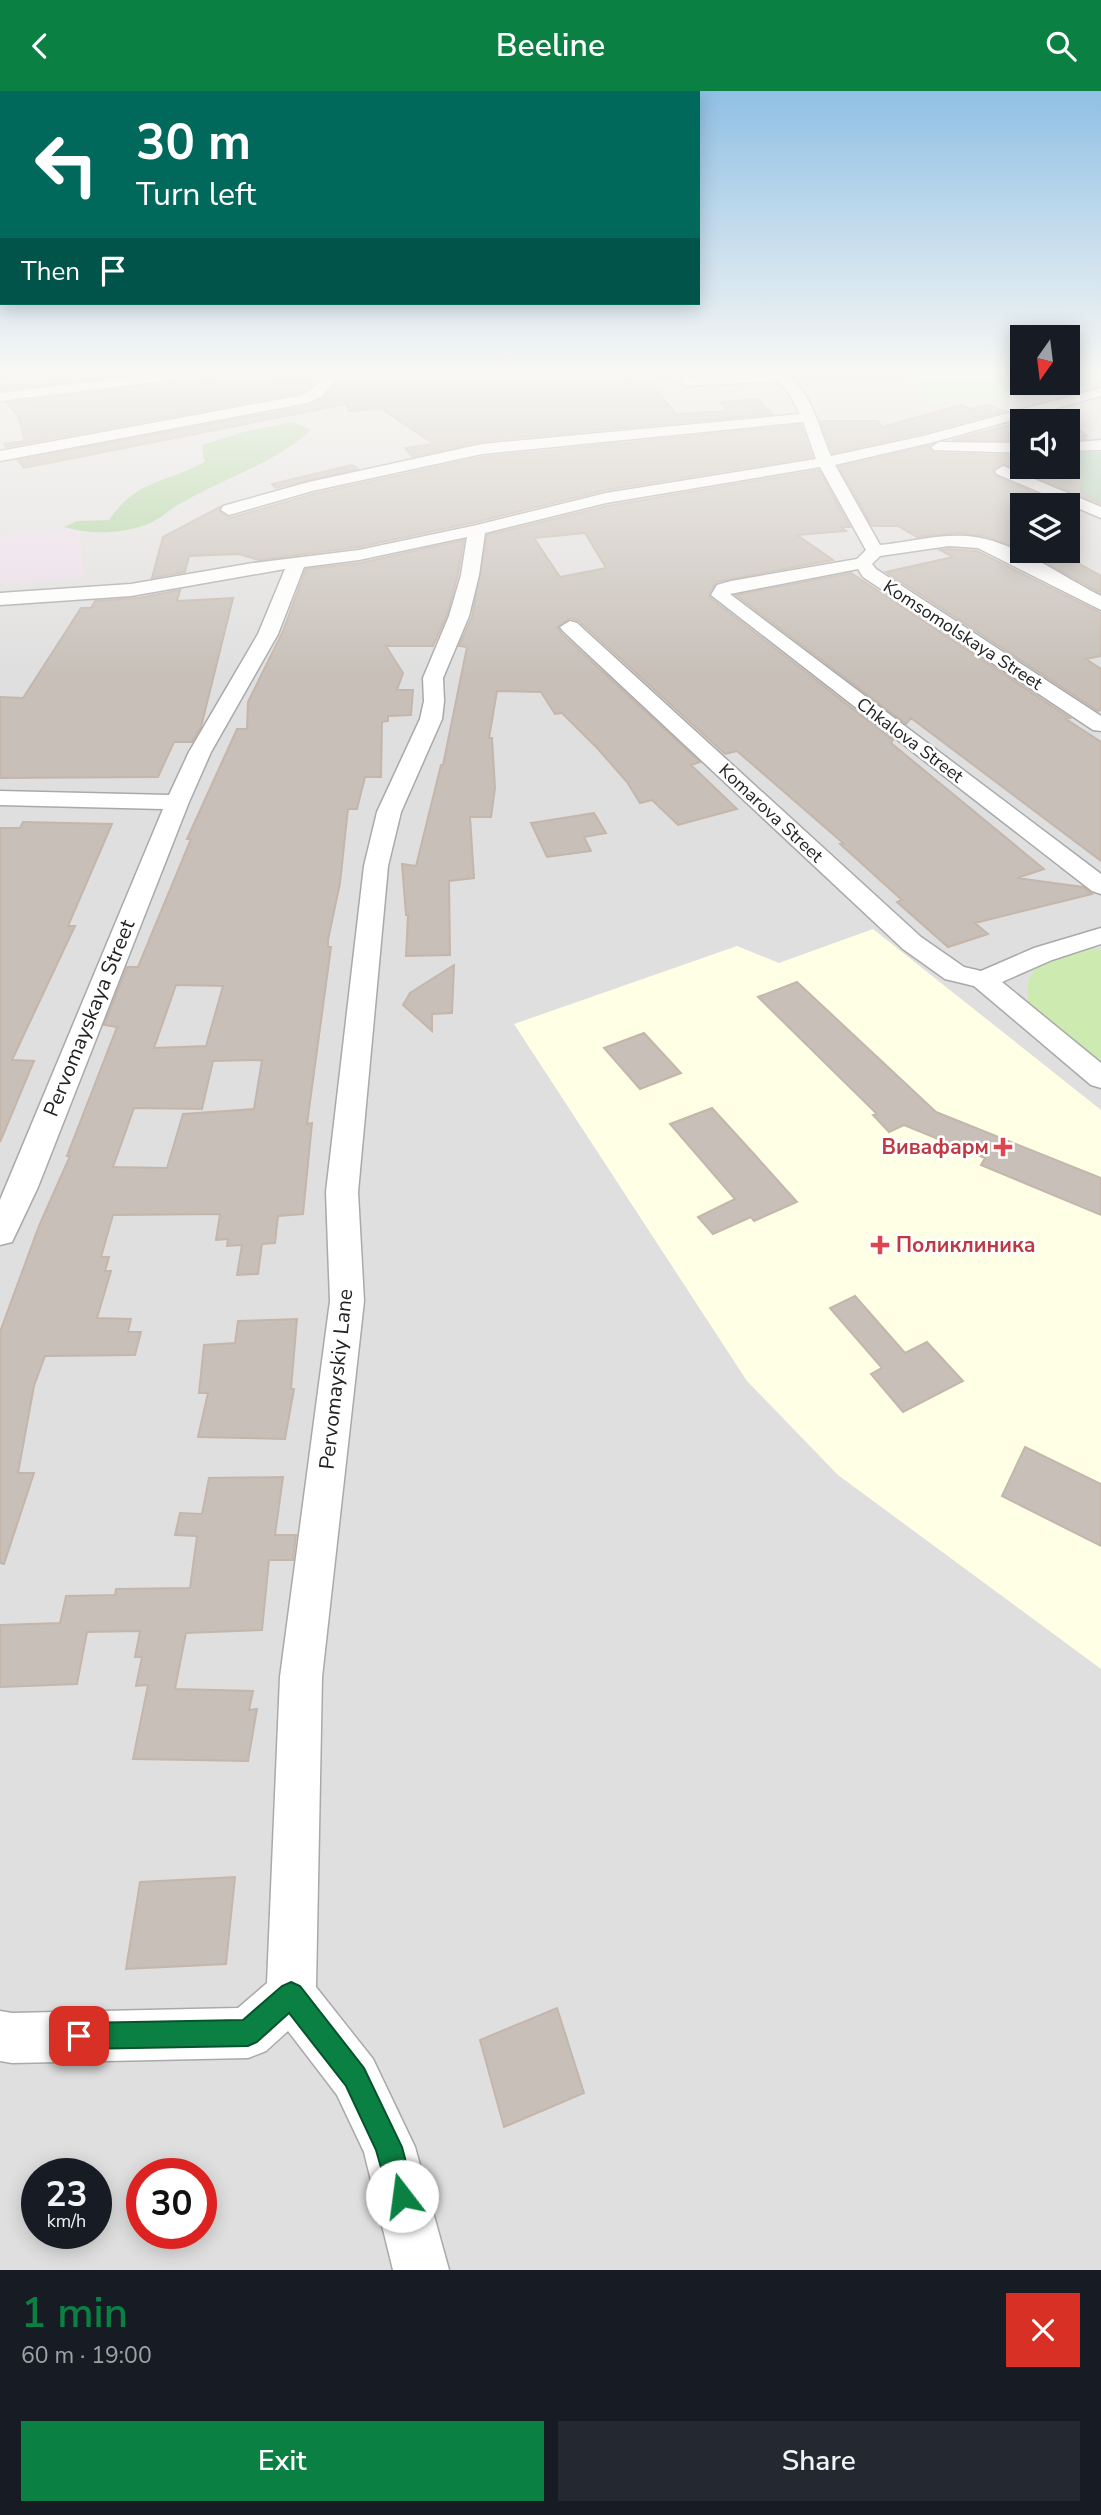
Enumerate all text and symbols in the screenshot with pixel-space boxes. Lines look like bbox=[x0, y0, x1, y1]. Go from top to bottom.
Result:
text: Beeline bbox=[496, 24, 605, 67]
icon: back bbox=[21, 27, 59, 65]
icon: search bbox=[1042, 27, 1080, 65]
text: 30 m bbox=[136, 109, 251, 176]
icon: left bbox=[21, 119, 112, 210]
text: Turn left bbox=[136, 173, 256, 216]
icon: arrive bbox=[94, 252, 132, 290]
text: Then bbox=[21, 254, 80, 289]
north arrow bbox=[1010, 325, 1080, 395]
map controls bbox=[1010, 325, 1080, 563]
button: sound bbox=[1010, 409, 1080, 479]
button: layers bbox=[1010, 493, 1080, 563]
street label: Komsomolskaya Street bbox=[879, 575, 1048, 696]
street label: Chkalova Street bbox=[852, 692, 969, 789]
street label: Komarova Street bbox=[714, 758, 829, 868]
street label: Pervomayskaya Street bbox=[37, 915, 142, 1121]
place label: Вивафарм bbox=[882, 1133, 989, 1161]
marker: Вивафарм bbox=[995, 1139, 1011, 1155]
place label: Поликлиника bbox=[896, 1231, 1035, 1259]
marker: Поликлиника bbox=[870, 1235, 890, 1255]
street label: Pervomayskiy Lane bbox=[313, 1287, 359, 1471]
pin bbox=[49, 2006, 109, 2066]
icon: arrive bbox=[60, 2017, 98, 2055]
speed limit sign: 30 bbox=[126, 2158, 217, 2249]
position arrow bbox=[365, 2159, 439, 2233]
text: 23 bbox=[45, 2171, 88, 2218]
text: km/h bbox=[47, 2209, 86, 2233]
text: 1 min bbox=[21, 2285, 128, 2342]
button: close bbox=[1006, 2293, 1080, 2367]
text: 60 m · 19:00 bbox=[21, 2340, 152, 2371]
button: Exit bbox=[21, 2421, 544, 2501]
button: Share bbox=[558, 2421, 1080, 2501]

